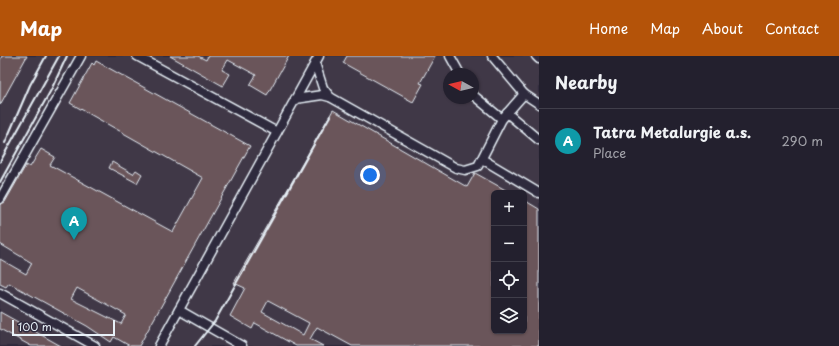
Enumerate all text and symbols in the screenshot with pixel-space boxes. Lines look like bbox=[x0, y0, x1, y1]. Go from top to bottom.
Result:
text: Map bbox=[20, 14, 62, 42]
text: Home bbox=[589, 18, 628, 39]
text: Map bbox=[650, 18, 680, 39]
text: About bbox=[702, 18, 743, 39]
text: Contact bbox=[765, 18, 819, 39]
north arrow bbox=[443, 68, 479, 104]
text: Nearby bbox=[555, 69, 617, 95]
text: Tatra Metalurgie a.s. bbox=[593, 120, 751, 143]
text: A bbox=[563, 131, 573, 150]
text: 290 m bbox=[782, 131, 823, 150]
text: Place bbox=[593, 143, 626, 162]
your location bbox=[360, 165, 380, 185]
map controls bbox=[491, 190, 527, 334]
button: + bbox=[491, 190, 527, 226]
pin: A bbox=[61, 207, 87, 240]
button: − bbox=[491, 226, 527, 262]
button: locate bbox=[491, 262, 527, 298]
button: layers bbox=[491, 298, 527, 334]
scale bar bbox=[12, 318, 115, 337]
text: 100 m bbox=[18, 318, 52, 335]

